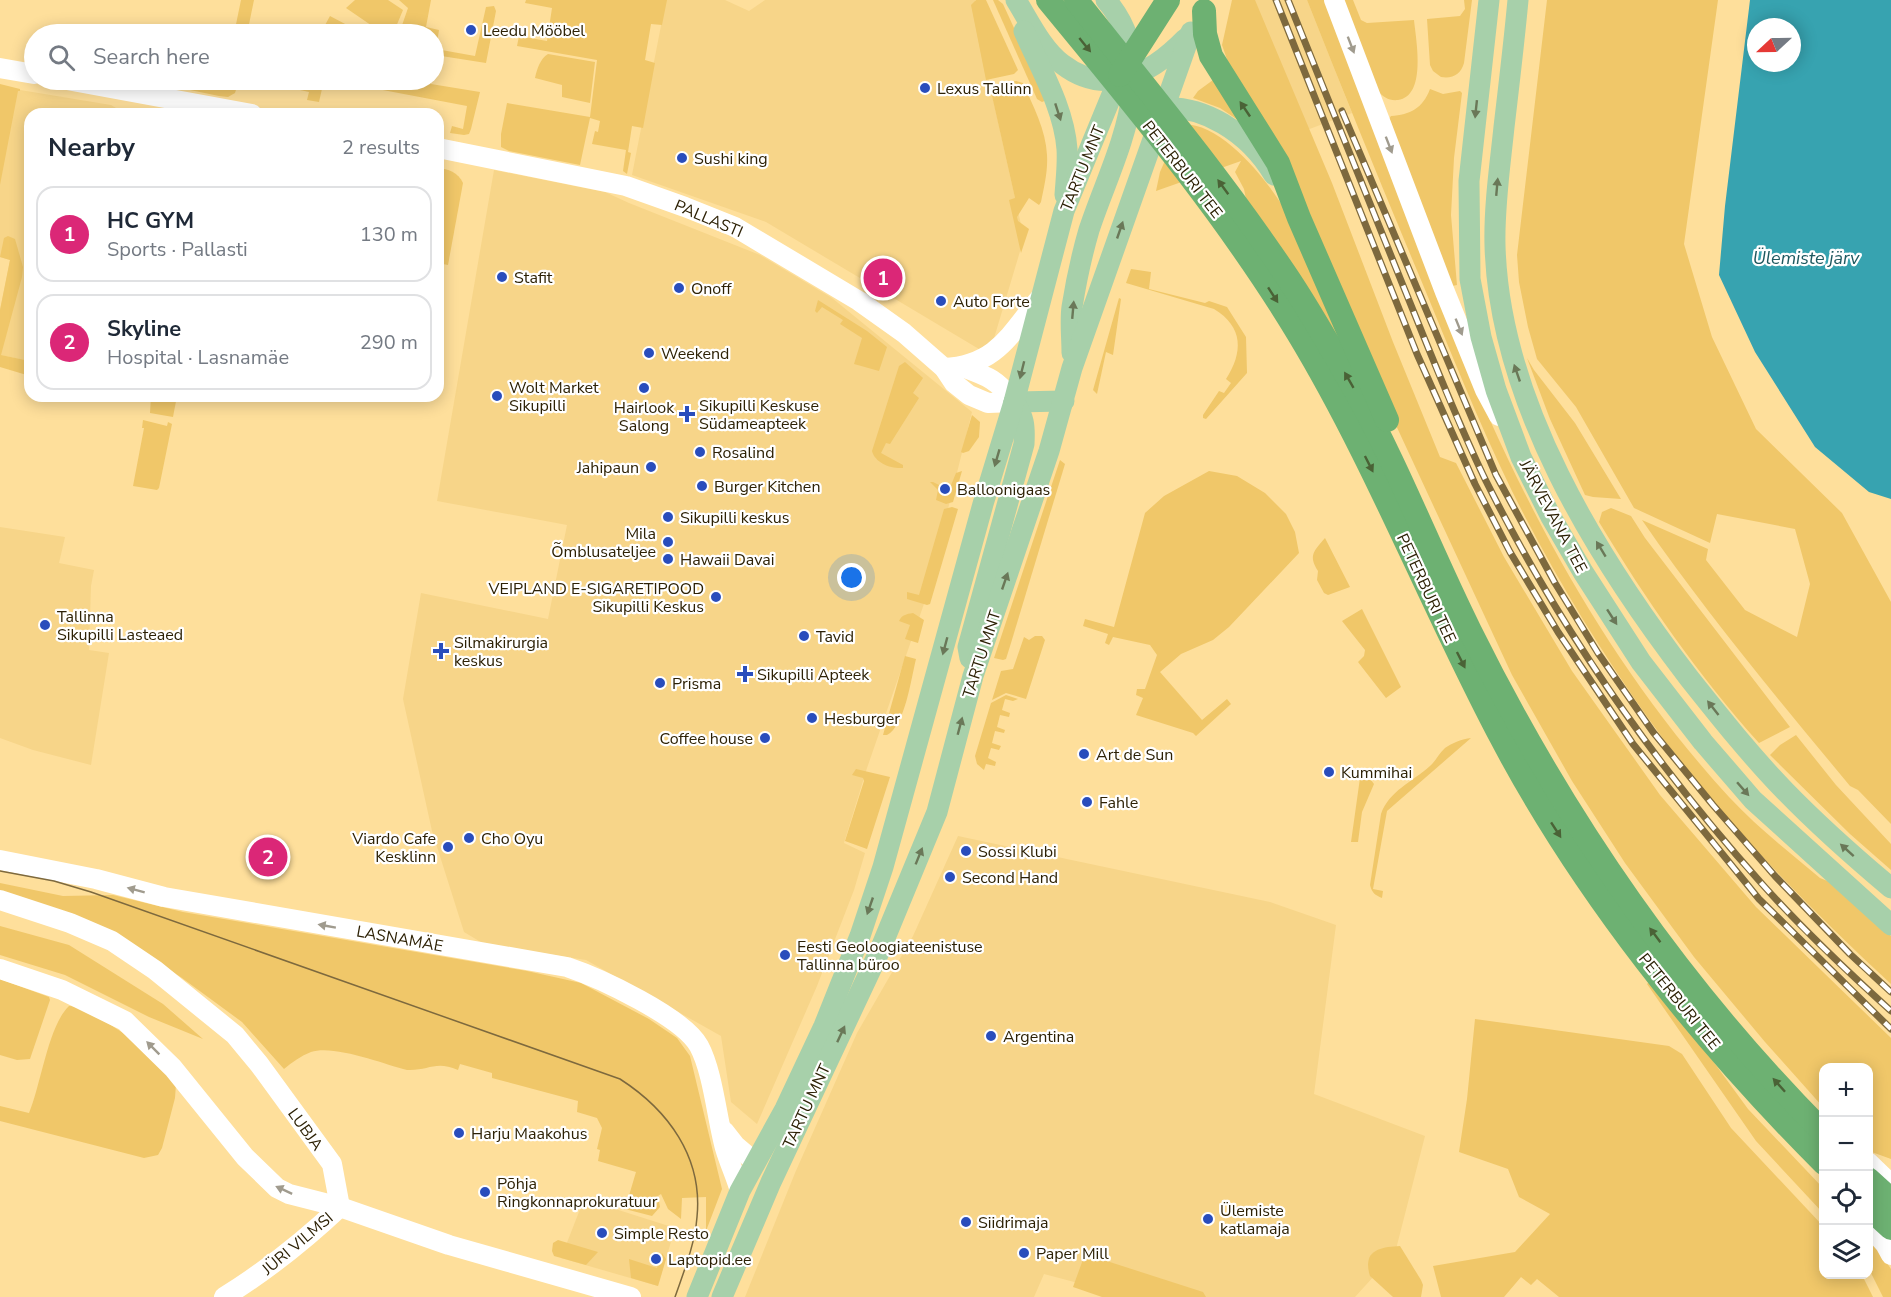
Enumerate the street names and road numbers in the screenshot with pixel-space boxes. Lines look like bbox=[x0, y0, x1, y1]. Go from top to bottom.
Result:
street label: PETERBURI TEE bbox=[1137, 116, 1227, 223]
street label: TARTU MNT bbox=[1056, 122, 1110, 215]
street label: PALLASTI bbox=[671, 195, 746, 243]
street label: JÄRVEVANA TEE bbox=[1514, 455, 1592, 577]
street label: PETERBURI TEE bbox=[1391, 530, 1461, 647]
street label: TARTU MNT bbox=[957, 607, 1007, 701]
street label: LASNAMÄE bbox=[355, 921, 445, 957]
street label: PETERBURI TEE bbox=[1633, 949, 1725, 1055]
street label: TARTU MNT bbox=[778, 1060, 836, 1152]
street label: LUBJA bbox=[282, 1104, 328, 1156]
street label: JÜRI VILMSI bbox=[256, 1207, 338, 1281]

